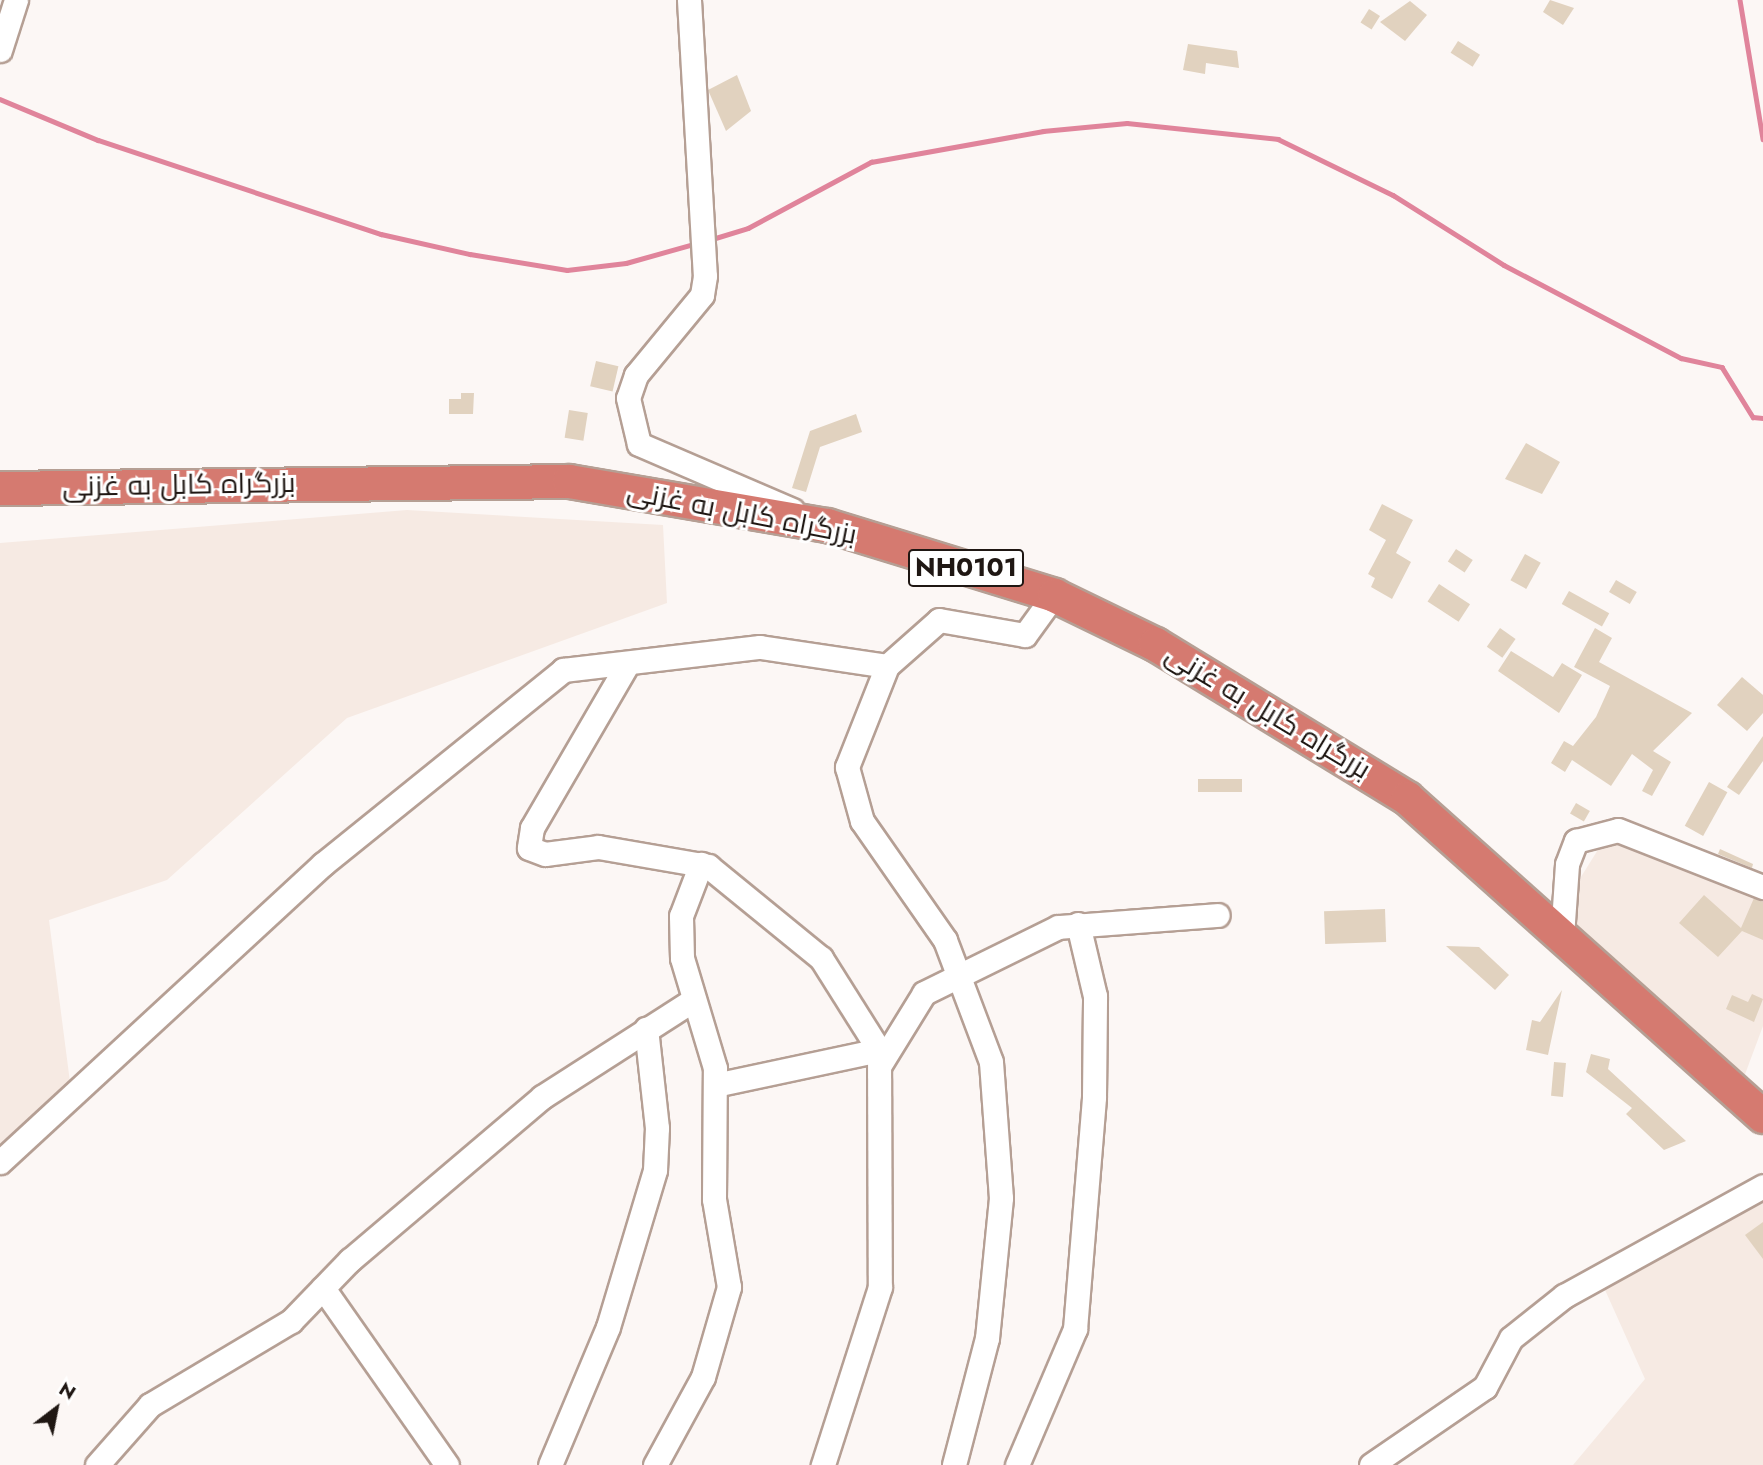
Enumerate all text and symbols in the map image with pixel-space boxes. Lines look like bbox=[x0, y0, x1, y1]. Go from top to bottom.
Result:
street label: بزرگراه کابل به غزنی bbox=[62, 466, 296, 504]
street label: بزرگراه کابل به غزنی bbox=[624, 474, 860, 552]
road number: NH0101 bbox=[906, 546, 1026, 590]
street label: بزرگراه کابل به غزنی bbox=[1159, 638, 1377, 786]
north arrow bbox=[21, 1374, 91, 1444]
text: N bbox=[54, 1375, 81, 1406]

